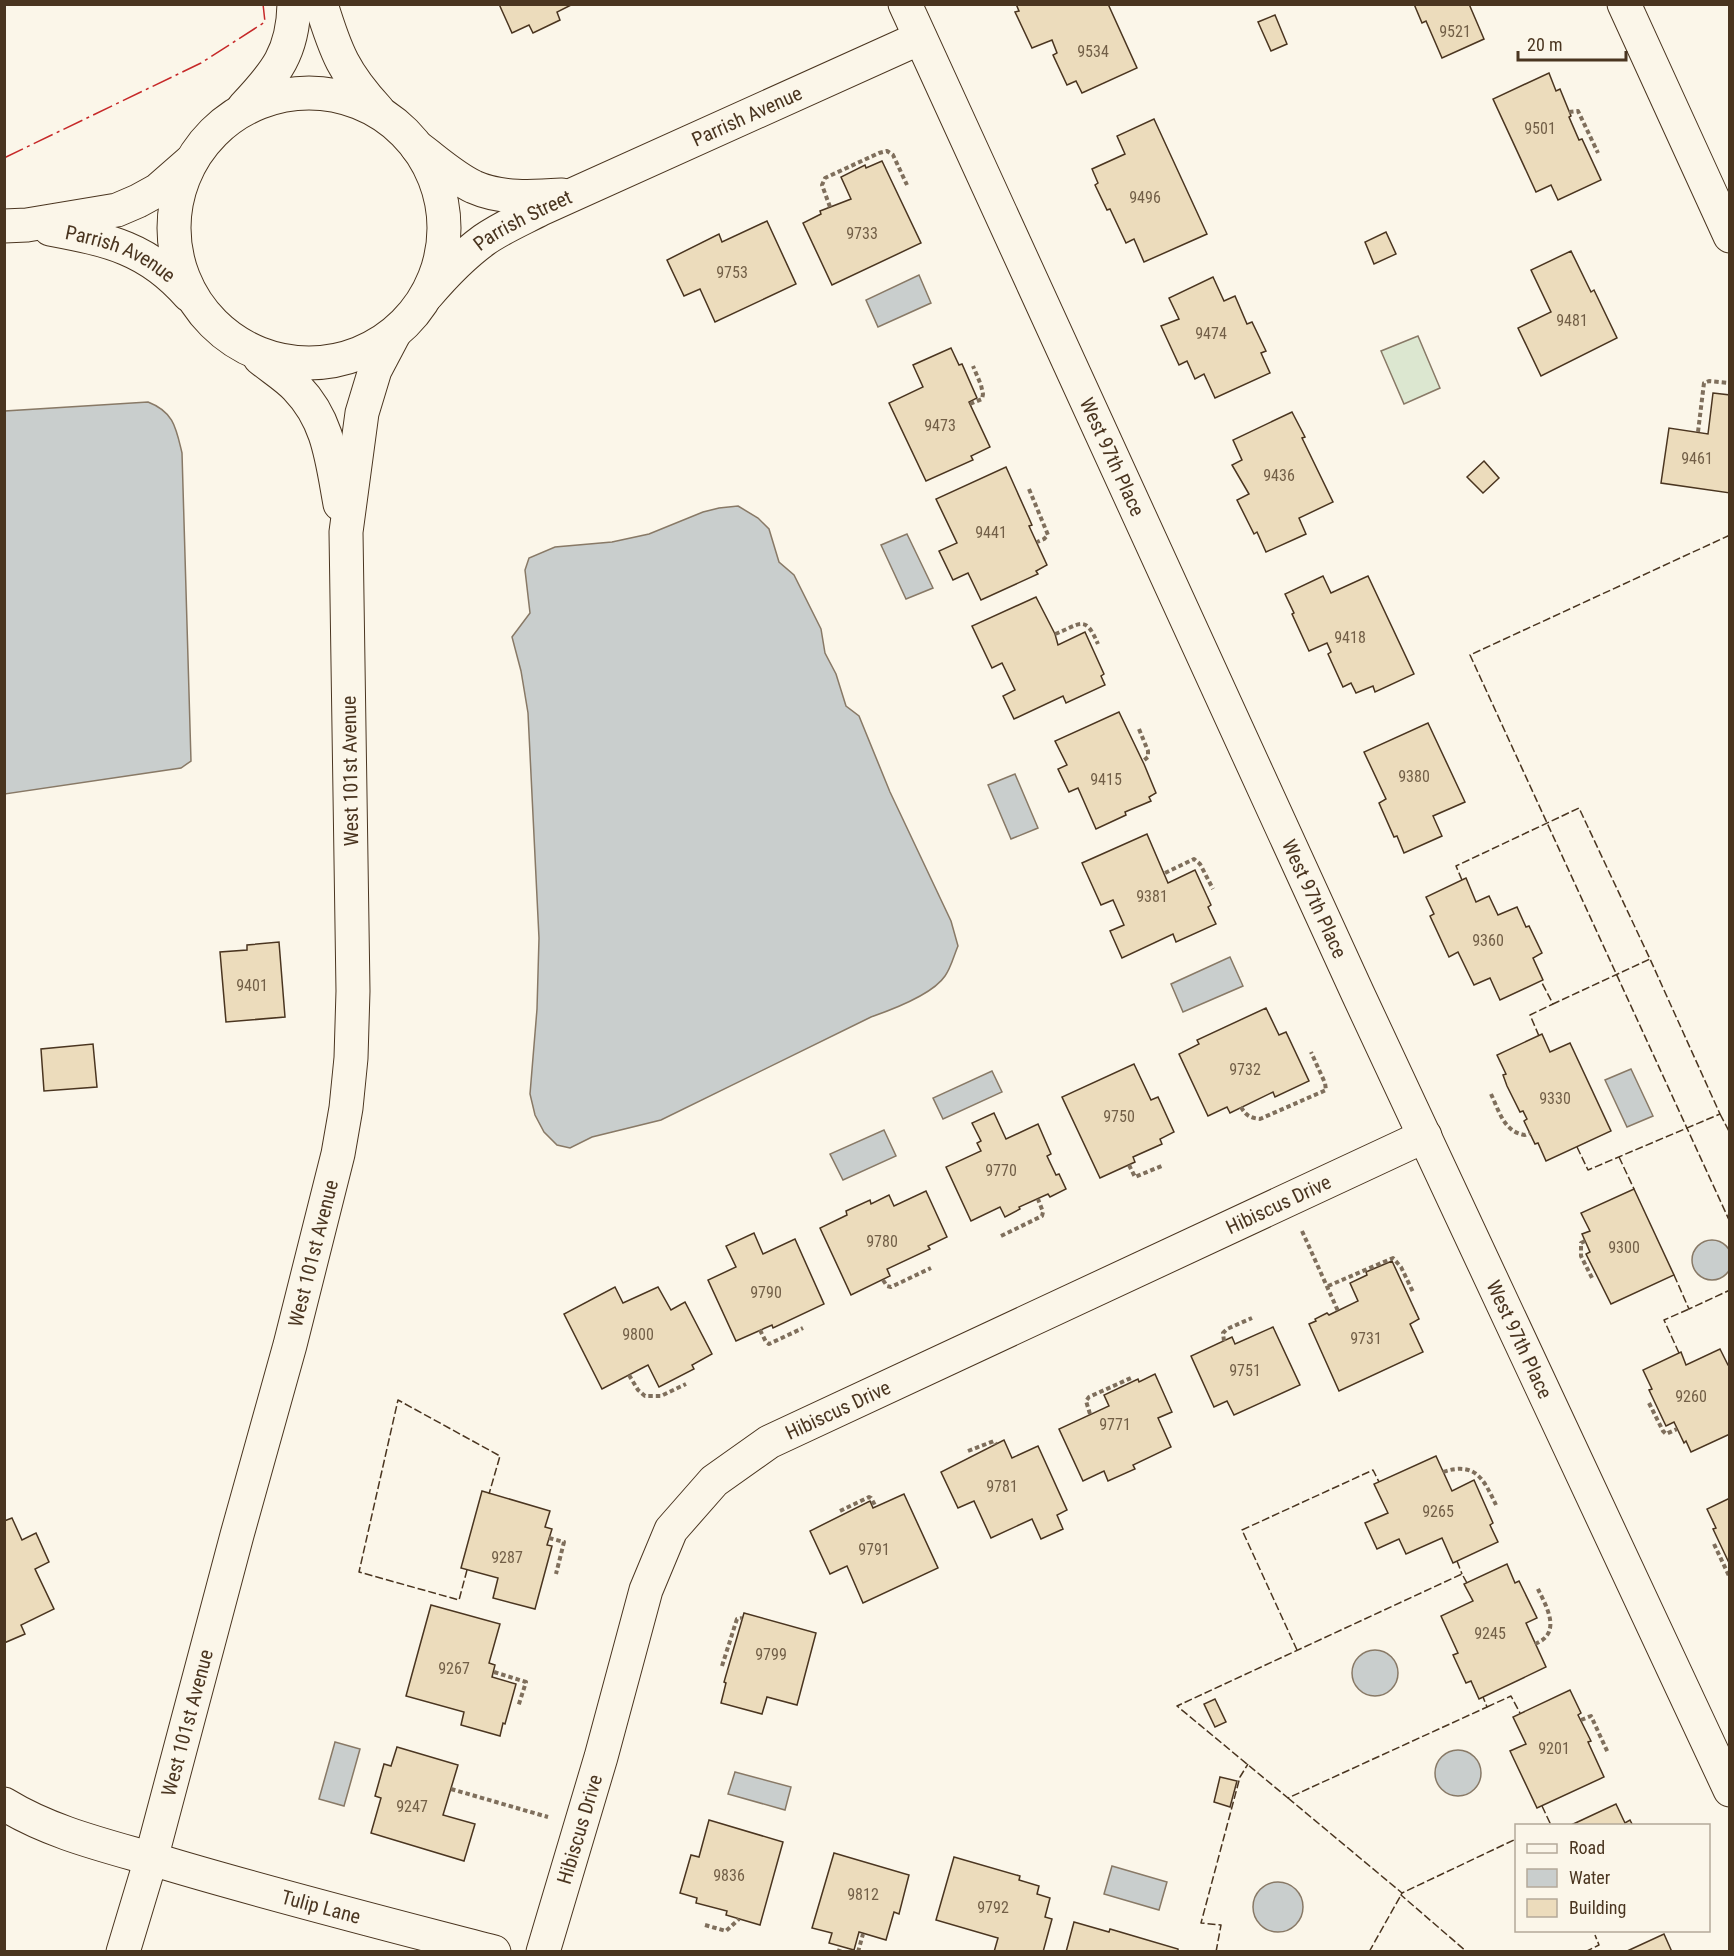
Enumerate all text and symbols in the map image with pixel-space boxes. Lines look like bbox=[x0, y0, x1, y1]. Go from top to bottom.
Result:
house number: 9521 bbox=[1439, 22, 1471, 41]
scale bar bbox=[1518, 24, 1626, 62]
text: 20 m bbox=[1527, 34, 1562, 55]
house number: 9534 bbox=[1077, 42, 1109, 61]
street label: Parrish Avenue bbox=[688, 81, 806, 151]
house number: 9501 bbox=[1524, 119, 1556, 138]
street label: Parrish Street bbox=[469, 185, 576, 256]
house number: 9496 bbox=[1129, 188, 1161, 207]
street label: Parrish Avenue bbox=[63, 220, 180, 287]
house number: 9733 bbox=[846, 224, 878, 243]
house number: 9753 bbox=[716, 263, 748, 282]
house number: 9481 bbox=[1556, 311, 1588, 330]
house number: 9474 bbox=[1195, 324, 1227, 343]
street label: West 97th Place bbox=[1075, 394, 1150, 520]
house number: 9473 bbox=[924, 416, 956, 435]
house number: 9461 bbox=[1681, 449, 1713, 468]
house number: 9436 bbox=[1263, 466, 1295, 485]
house number: 9441 bbox=[975, 523, 1007, 542]
house number: 9418 bbox=[1334, 628, 1366, 647]
street label: West 101st Avenue bbox=[337, 695, 363, 847]
house number: 9380 bbox=[1398, 767, 1430, 786]
house number: 9415 bbox=[1090, 770, 1122, 789]
street label: West 97th Place bbox=[1277, 836, 1352, 962]
house number: 9381 bbox=[1136, 887, 1168, 906]
house number: 9360 bbox=[1472, 931, 1504, 950]
house number: 9401 bbox=[236, 976, 268, 995]
house number: 9732 bbox=[1229, 1060, 1261, 1079]
house number: 9330 bbox=[1539, 1089, 1571, 1108]
house number: 9750 bbox=[1103, 1107, 1135, 1126]
house number: 9770 bbox=[985, 1161, 1017, 1180]
street label: Hibiscus Drive bbox=[1222, 1170, 1335, 1239]
street label: West 101st Avenue bbox=[283, 1177, 343, 1330]
house number: 9780 bbox=[866, 1232, 898, 1251]
house number: 9300 bbox=[1608, 1238, 1640, 1257]
street label: West 97th Place bbox=[1482, 1276, 1557, 1402]
house number: 9790 bbox=[750, 1283, 782, 1302]
house number: 9800 bbox=[622, 1325, 654, 1344]
house number: 9731 bbox=[1350, 1329, 1382, 1348]
house number: 9751 bbox=[1229, 1361, 1261, 1380]
street label: Hibiscus Drive bbox=[782, 1375, 894, 1445]
house number: 9260 bbox=[1675, 1387, 1707, 1406]
house number: 9771 bbox=[1099, 1415, 1131, 1434]
house number: 9781 bbox=[986, 1477, 1018, 1496]
house number: 9265 bbox=[1422, 1502, 1454, 1521]
house number: 9791 bbox=[858, 1540, 890, 1559]
house number: 9287 bbox=[491, 1548, 523, 1567]
house number: 9245 bbox=[1474, 1624, 1506, 1643]
house number: 9799 bbox=[755, 1645, 787, 1664]
street label: West 101st Avenue bbox=[156, 1647, 218, 1799]
house number: 9267 bbox=[438, 1659, 470, 1678]
house number: 9201 bbox=[1538, 1739, 1570, 1758]
street label: Hibiscus Drive bbox=[552, 1772, 607, 1887]
house number: 9247 bbox=[396, 1797, 428, 1816]
legend bbox=[1515, 1824, 1710, 1932]
text: Road bbox=[1569, 1837, 1605, 1858]
house number: 9836 bbox=[713, 1866, 745, 1885]
text: Water bbox=[1569, 1867, 1611, 1888]
street label: Tulip Lane bbox=[279, 1885, 363, 1929]
house number: 9812 bbox=[847, 1885, 879, 1904]
text: Building bbox=[1569, 1897, 1626, 1918]
house number: 9792 bbox=[977, 1898, 1009, 1917]

